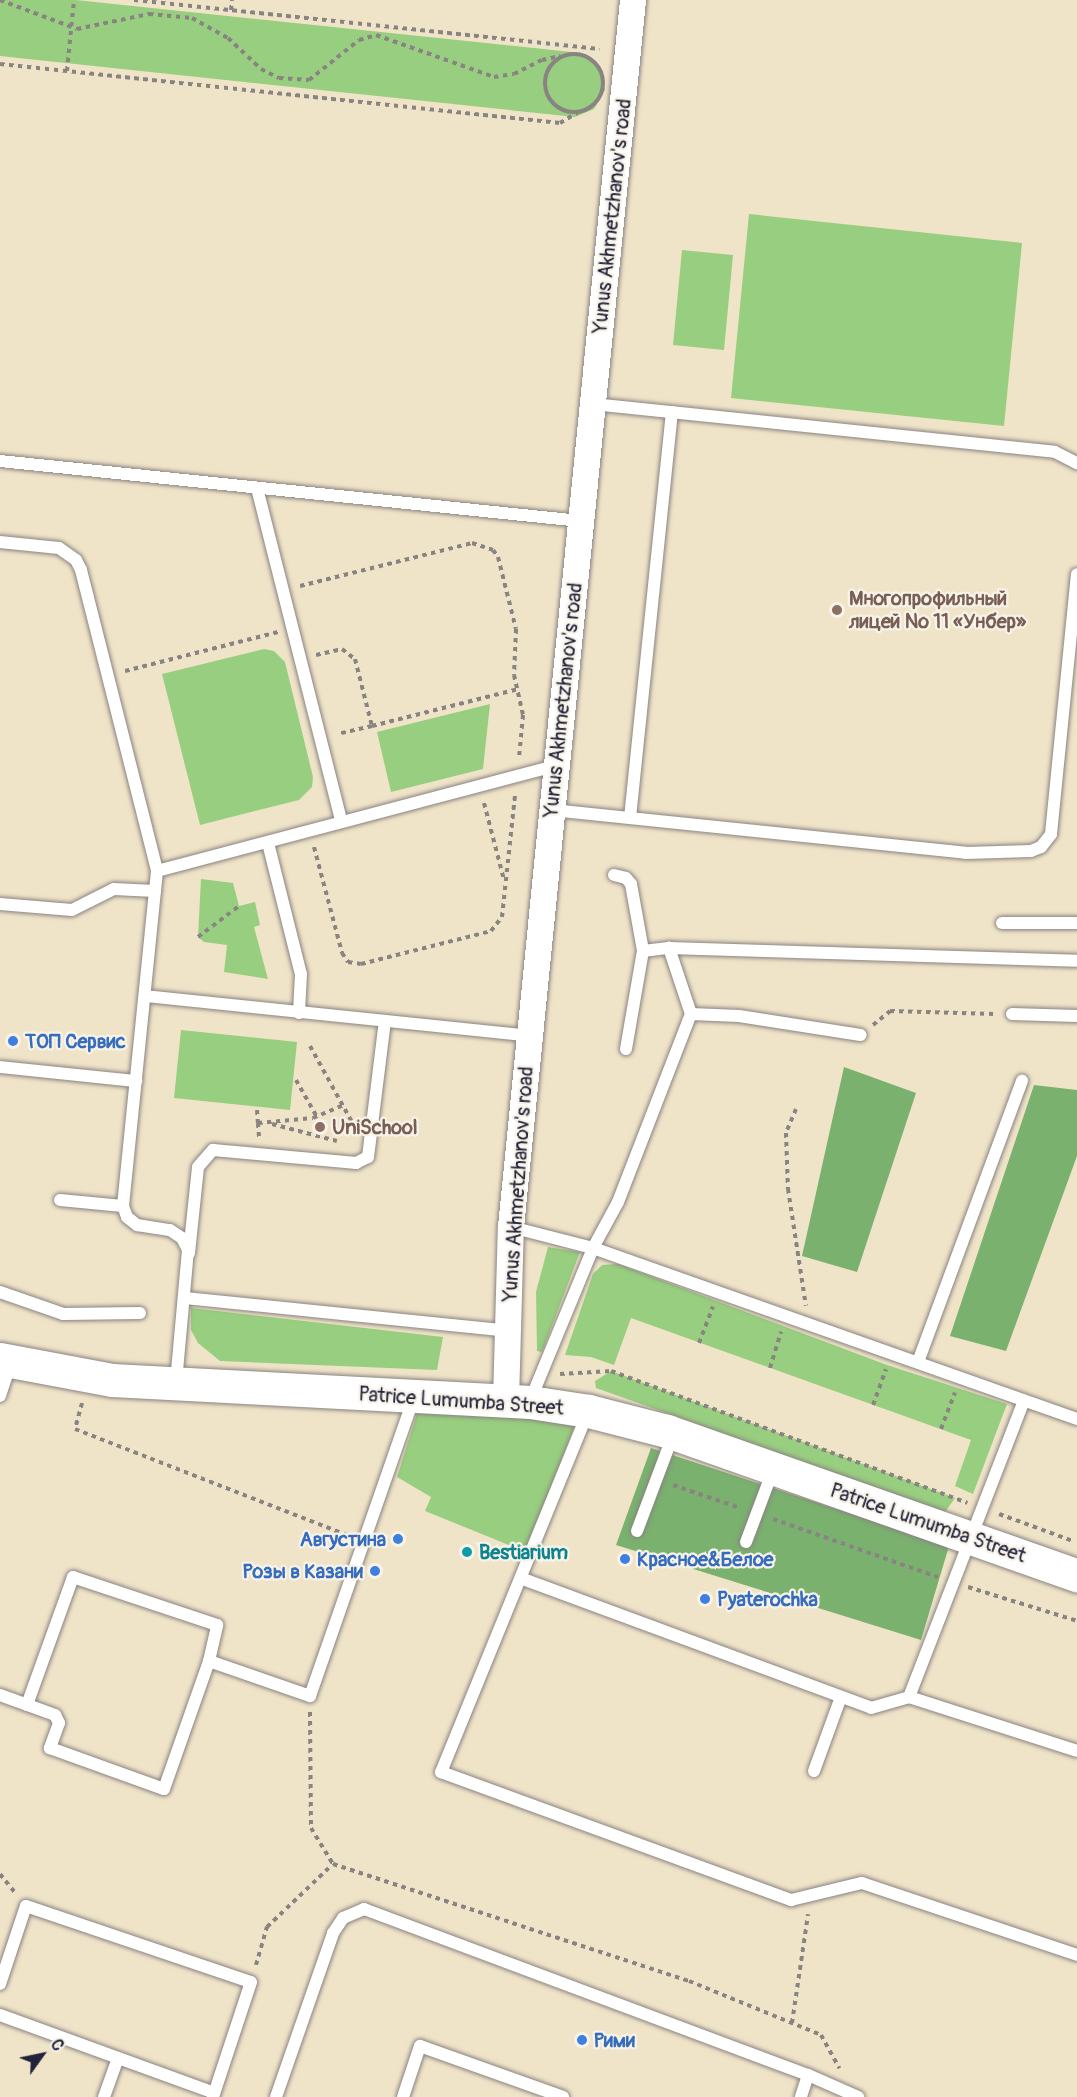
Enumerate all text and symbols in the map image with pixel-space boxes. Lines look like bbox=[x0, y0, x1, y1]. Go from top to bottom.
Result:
street label: Yunus Akhmetzhanov's road bbox=[588, 97, 636, 335]
street label: Yunus Akhmetzhanov's road bbox=[539, 581, 587, 819]
place label: Многопрофильный лицей № 11 «Унбер» bbox=[849, 586, 1026, 633]
marker: Многопрофильный лицей № 11 «Унбер» bbox=[830, 603, 844, 617]
place label: ТОП Сервис bbox=[25, 1029, 126, 1053]
marker: ТОП Сервис bbox=[6, 1034, 20, 1048]
street label: Yunus Akhmetzhanov's road bbox=[498, 1066, 538, 1302]
place label: UniSchool bbox=[332, 1115, 418, 1139]
marker: UniSchool bbox=[313, 1120, 327, 1134]
street label: Patrice Lumumba Street bbox=[358, 1382, 564, 1420]
street label: Patrice Lumumba Street bbox=[827, 1478, 1029, 1568]
place label: Августина bbox=[300, 1527, 386, 1551]
marker: Августина bbox=[391, 1532, 405, 1546]
place label: Bestiarium bbox=[479, 1540, 568, 1564]
marker: Bestiarium bbox=[460, 1545, 474, 1559]
place label: Красное&Белое bbox=[637, 1547, 773, 1571]
marker: Красное&Белое bbox=[618, 1552, 632, 1566]
place label: Розы в Казани bbox=[243, 1559, 363, 1583]
marker: Розы в Казани bbox=[368, 1564, 382, 1578]
place label: Pyaterochka bbox=[717, 1587, 818, 1611]
marker: Pyaterochka bbox=[698, 1592, 712, 1606]
north arrow bbox=[12, 2025, 72, 2085]
place label: Рими bbox=[594, 2028, 635, 2052]
marker: Рими bbox=[575, 2033, 589, 2047]
text: С bbox=[46, 2036, 68, 2055]

